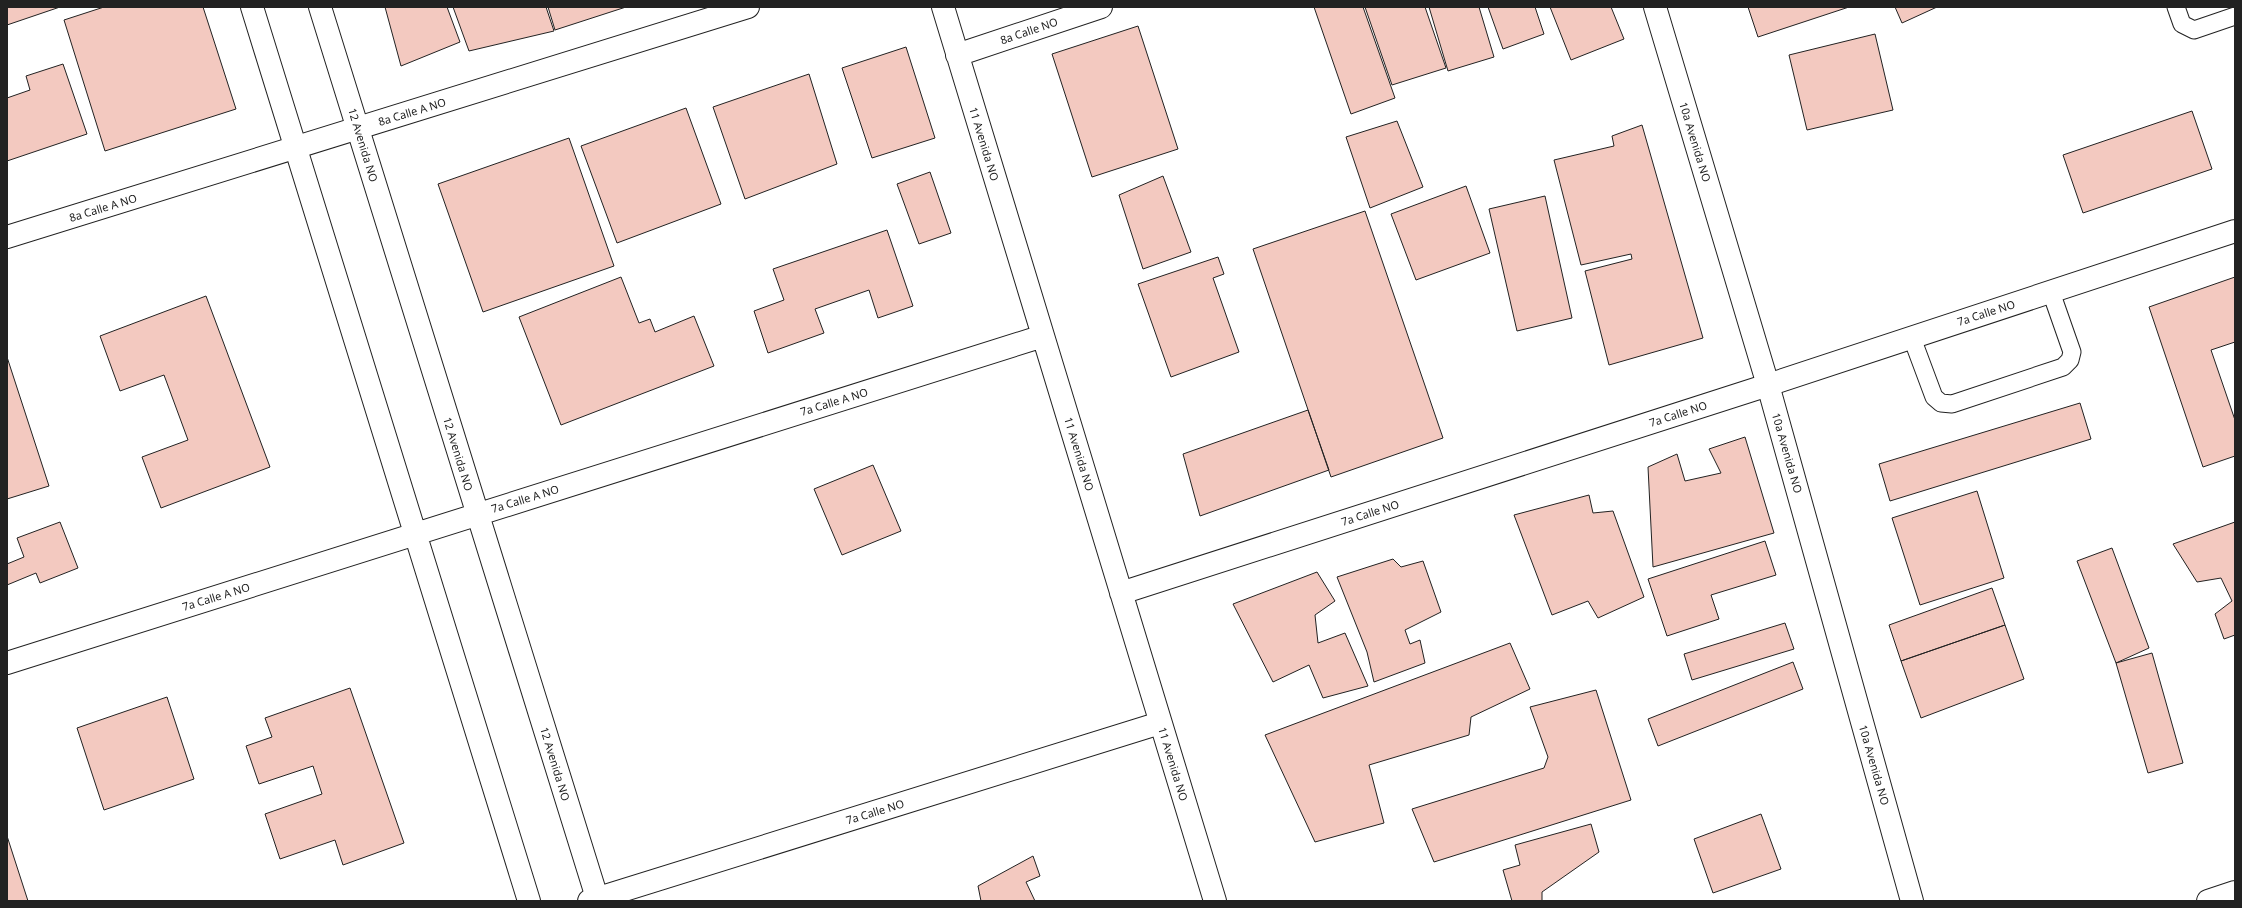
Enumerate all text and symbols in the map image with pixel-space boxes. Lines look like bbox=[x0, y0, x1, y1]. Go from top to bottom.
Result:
street label: 8a Calle NO bbox=[998, 14, 1060, 47]
street label: 8a Calle A NO bbox=[376, 94, 448, 129]
street label: 10a Avenida NO bbox=[1676, 100, 1715, 184]
street label: 11 Avenida NO bbox=[966, 105, 1003, 183]
street label: 12 Avenida NO bbox=[345, 106, 382, 184]
street label: 8a Calle A NO bbox=[67, 190, 139, 225]
street label: 7a Calle NO bbox=[1955, 296, 2017, 329]
street label: 7a Calle A NO bbox=[798, 384, 870, 419]
street label: 7a Calle NO bbox=[1647, 397, 1709, 430]
street label: 10a Avenida NO bbox=[1769, 411, 1806, 495]
street label: 12 Avenida NO bbox=[440, 415, 477, 493]
street label: 11 Avenida NO bbox=[1061, 415, 1098, 493]
street label: 7a Calle A NO bbox=[489, 481, 561, 516]
street label: 7a Calle NO bbox=[1339, 496, 1401, 529]
street label: 7a Calle A NO bbox=[180, 579, 252, 614]
street label: 10a Avenida NO bbox=[1856, 723, 1893, 807]
street label: 12 Avenida NO bbox=[537, 725, 574, 803]
street label: 11 Avenida NO bbox=[1155, 725, 1192, 803]
street label: 7a Calle NO bbox=[844, 796, 906, 827]

